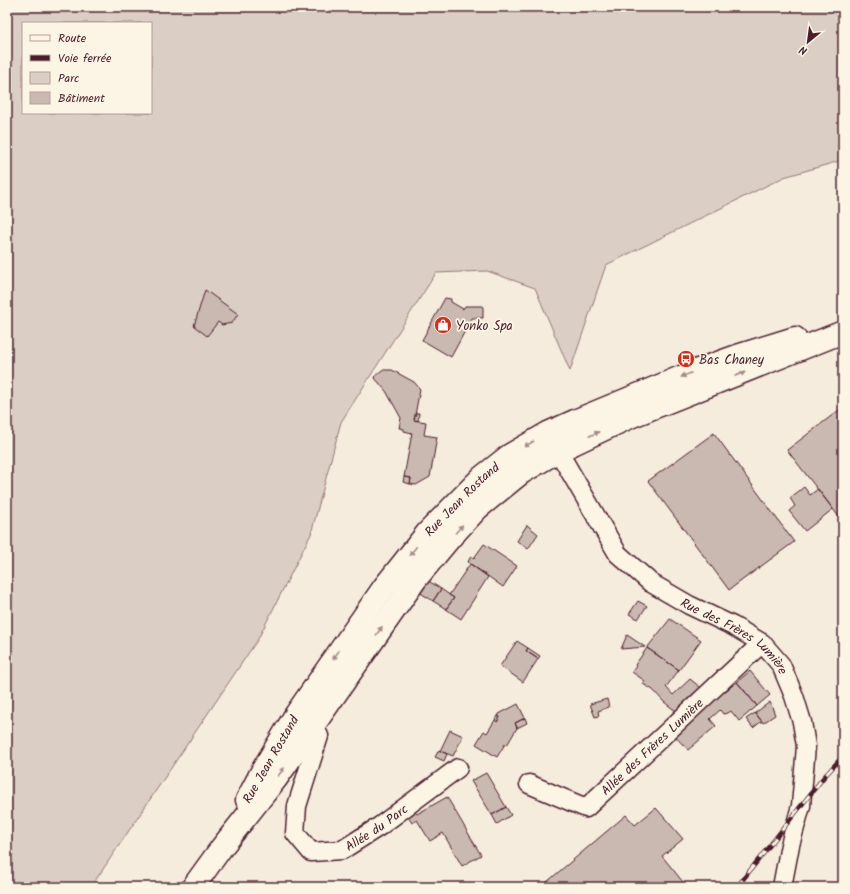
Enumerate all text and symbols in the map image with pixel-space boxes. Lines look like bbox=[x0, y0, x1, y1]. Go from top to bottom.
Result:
legend bbox=[22, 22, 152, 114]
north arrow bbox=[788, 22, 828, 62]
text: Route bbox=[58, 29, 87, 48]
text: N bbox=[796, 40, 811, 59]
text: Voie ferrée bbox=[58, 49, 112, 68]
text: Parc bbox=[58, 69, 79, 88]
text: Bâtiment bbox=[58, 89, 105, 108]
shop icon: Yonko Spa bbox=[433, 315, 453, 335]
place label: Yonko Spa bbox=[456, 316, 513, 337]
bus stop icon: Bas Chaney bbox=[676, 349, 696, 369]
place label: Bas Chaney bbox=[699, 350, 765, 371]
one-way arrow bbox=[734, 371, 746, 377]
one-way arrow bbox=[680, 372, 691, 378]
one-way arrow bbox=[588, 431, 599, 437]
one-way arrow bbox=[523, 441, 535, 448]
street label: Rue Jean Rostand bbox=[420, 458, 505, 542]
one-way arrow bbox=[454, 524, 464, 534]
one-way arrow bbox=[409, 545, 417, 556]
street label: Rue des Frères Lumière bbox=[676, 593, 793, 678]
one-way arrow bbox=[375, 626, 383, 637]
one-way arrow bbox=[332, 650, 340, 661]
street label: Allée des Frères Lumière bbox=[596, 694, 709, 801]
street label: Rue Jean Rostand bbox=[238, 711, 305, 808]
one-way arrow bbox=[277, 767, 285, 778]
street label: Allée du Parc bbox=[341, 799, 413, 858]

